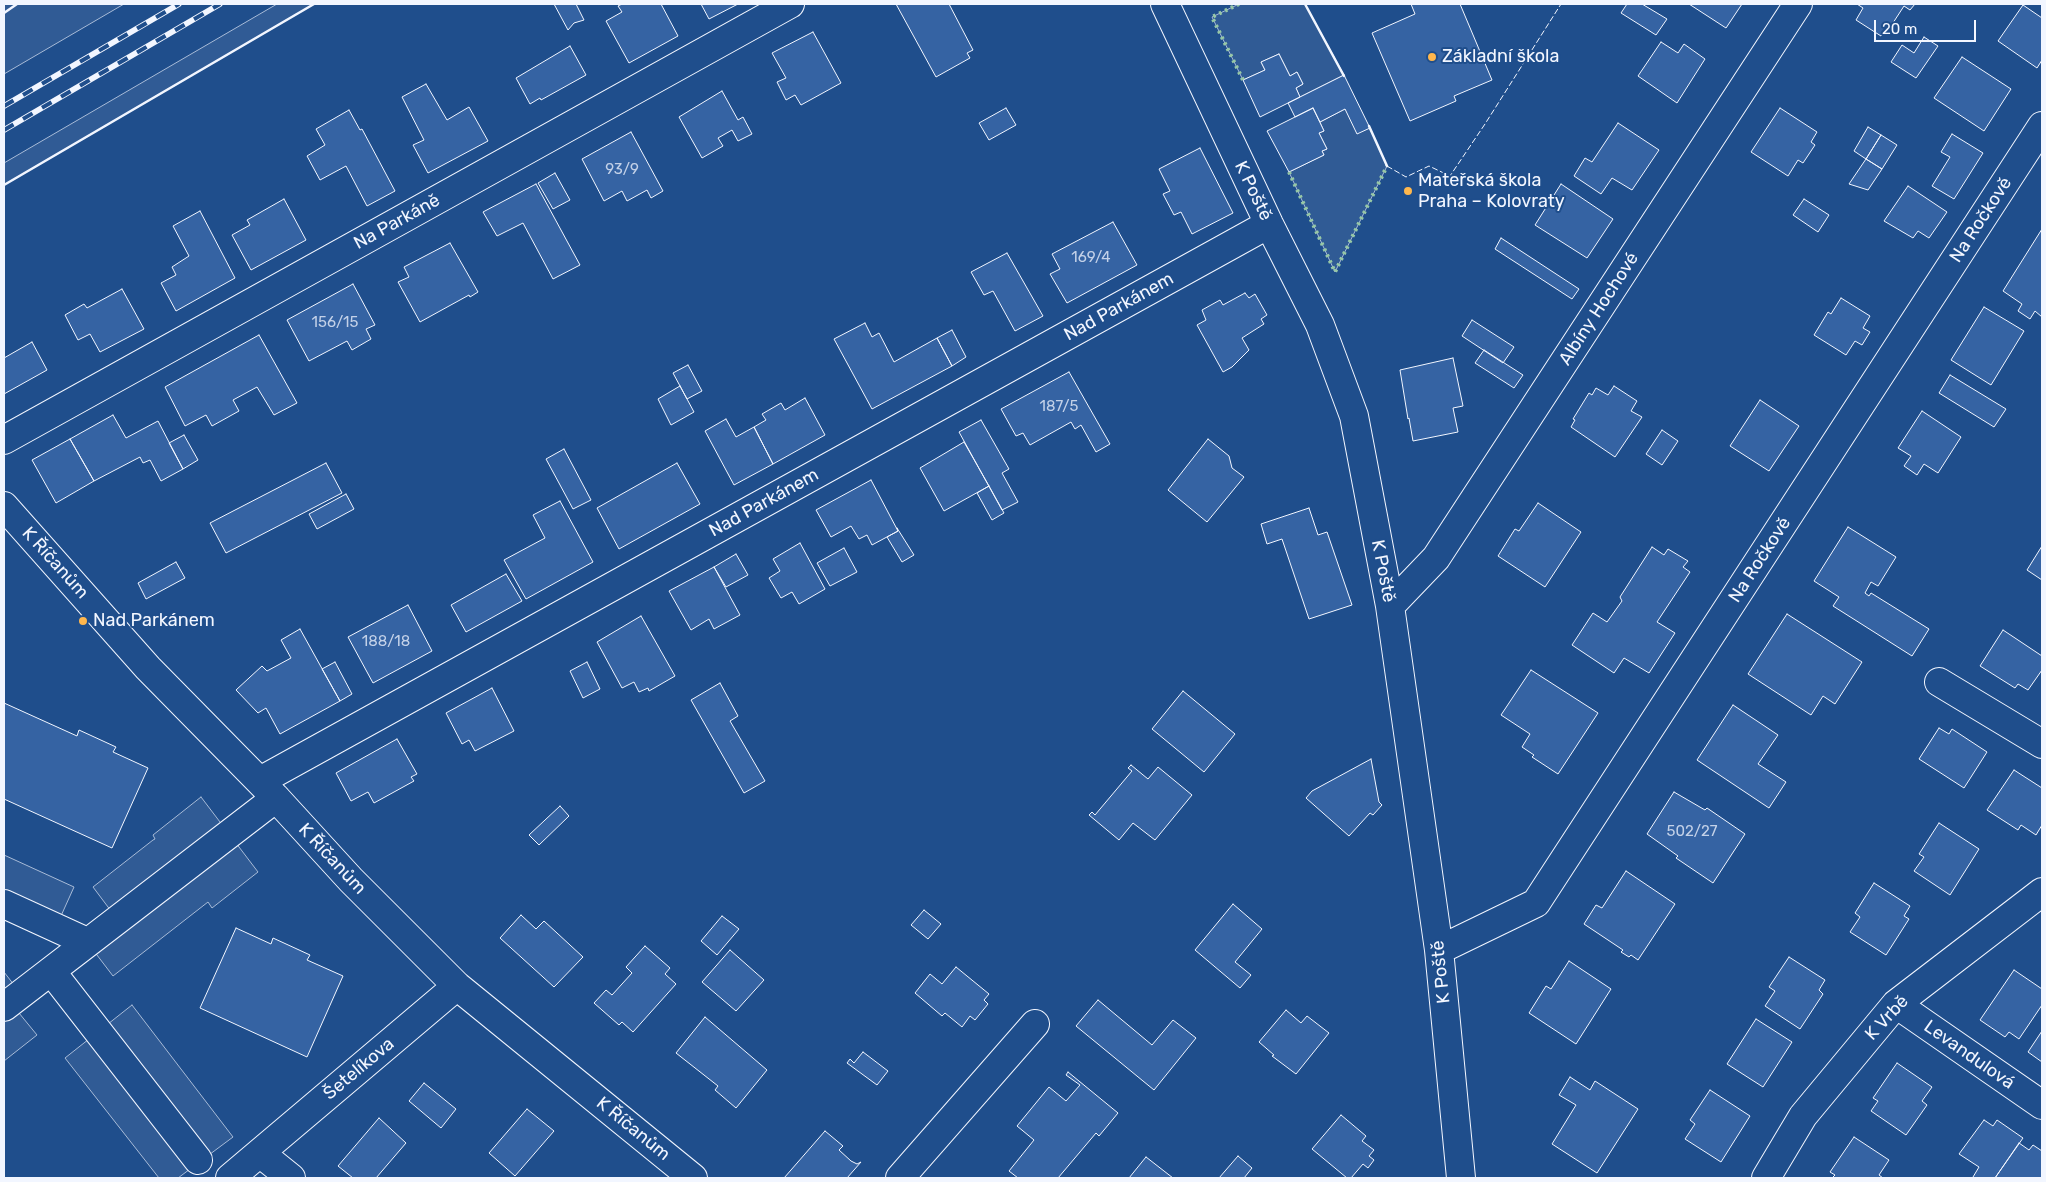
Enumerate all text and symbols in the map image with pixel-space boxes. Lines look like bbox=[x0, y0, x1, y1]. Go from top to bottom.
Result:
scale bar bbox=[1876, 10, 1978, 42]
text: 20 m bbox=[1882, 20, 1917, 38]
place label: Základní škola bbox=[1442, 46, 1559, 68]
marker: Základní škola bbox=[1426, 51, 1438, 63]
street label: K Poště bbox=[1229, 158, 1277, 224]
house number: 93/9 bbox=[605, 161, 639, 179]
place label: Mateřská škola Praha – Kolovraty bbox=[1418, 170, 1565, 212]
street label: Na Ročkově bbox=[1945, 173, 2017, 267]
marker: Mateřská škola Praha – Kolovraty bbox=[1402, 185, 1414, 197]
street label: Na Parkáně bbox=[350, 190, 444, 254]
street label: Albíny Hochové bbox=[1554, 248, 1644, 370]
house number: 169/4 bbox=[1071, 249, 1111, 267]
street label: Nad Parkánem bbox=[1061, 268, 1177, 346]
house number: 156/15 bbox=[312, 314, 358, 332]
house number: 187/5 bbox=[1040, 398, 1078, 416]
street label: Nad Parkánem bbox=[706, 464, 822, 542]
street label: Na Ročkově bbox=[1724, 513, 1796, 607]
street label: K Říčanům bbox=[17, 523, 93, 603]
street label: K Poště bbox=[1366, 538, 1400, 604]
place label: Nad Parkánem bbox=[93, 610, 215, 632]
marker: Nad Parkánem bbox=[77, 615, 89, 627]
house number: 188/18 bbox=[362, 633, 410, 651]
street label: K Říčanům bbox=[294, 819, 370, 899]
house number: 502/27 bbox=[1667, 823, 1717, 841]
street label: K Poště bbox=[1427, 939, 1455, 1005]
street label: K Vrbě bbox=[1861, 991, 1913, 1045]
street label: Levandulová bbox=[1920, 1016, 2018, 1094]
street label: Šetelíkova bbox=[319, 1033, 399, 1105]
street label: K Říčanům bbox=[592, 1093, 674, 1165]

